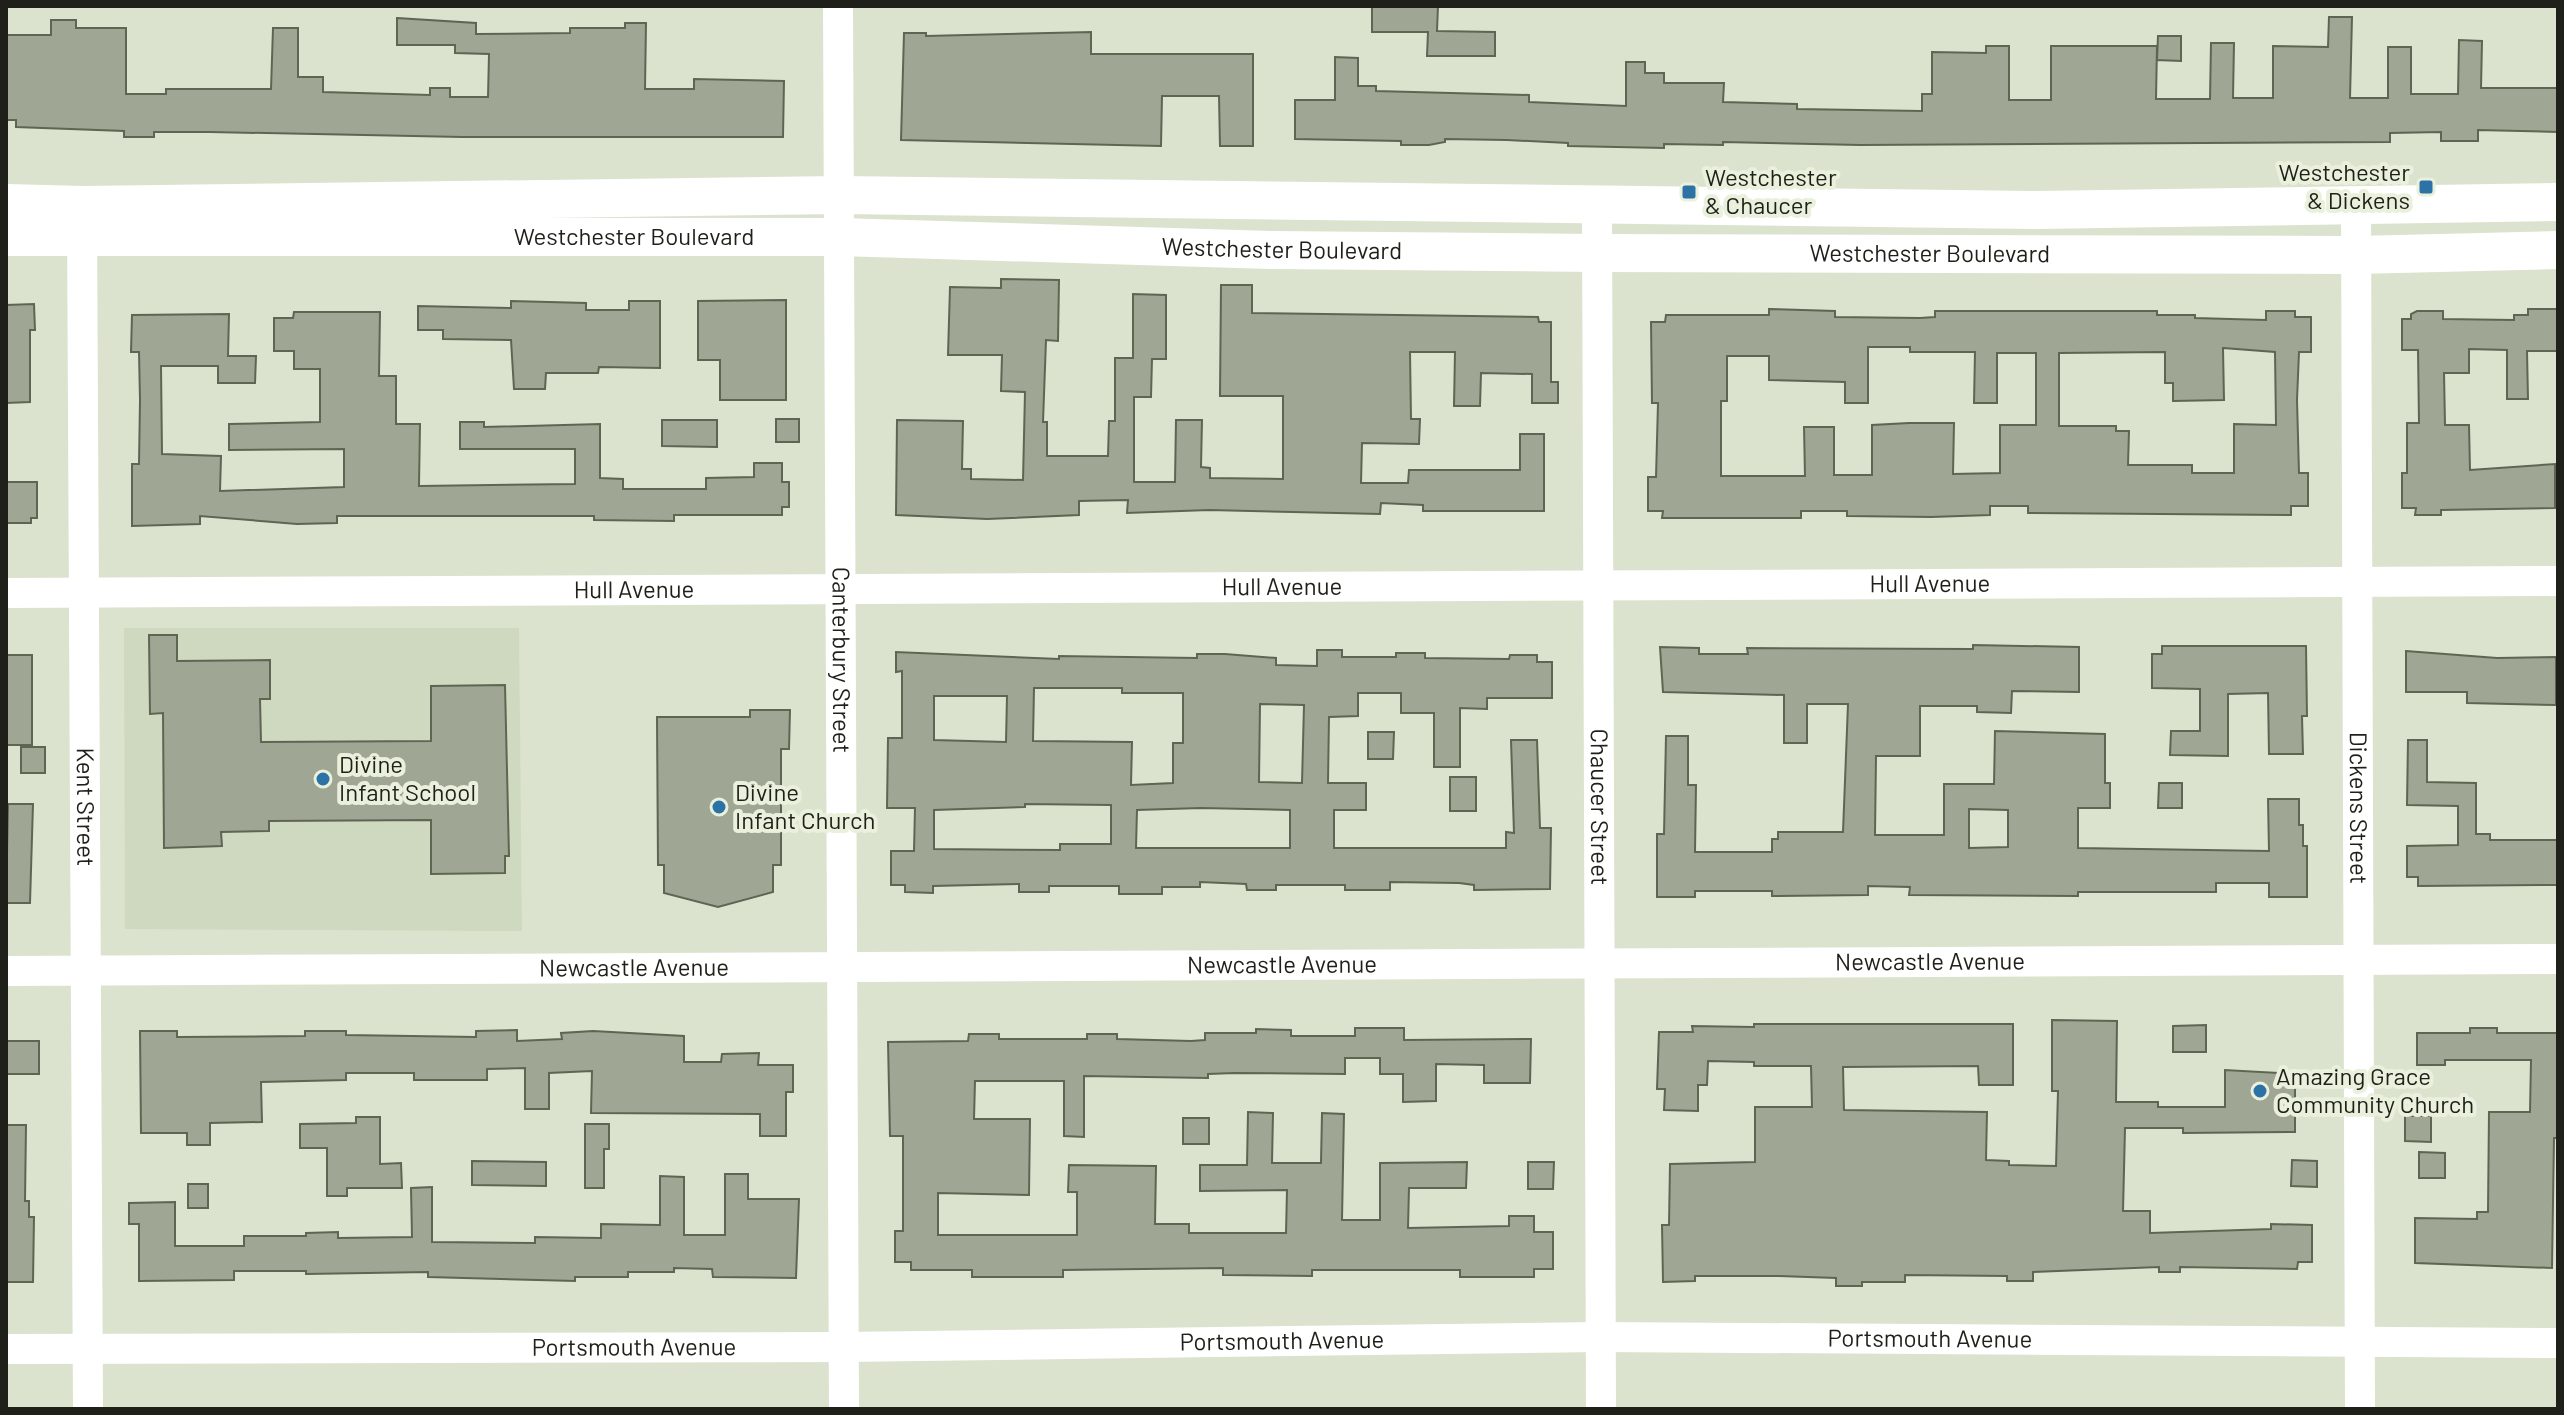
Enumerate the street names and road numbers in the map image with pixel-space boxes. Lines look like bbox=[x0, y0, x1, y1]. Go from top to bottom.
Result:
street label: Westchester Boulevard bbox=[514, 221, 754, 250]
street label: Westchester Boulevard bbox=[1161, 231, 1402, 264]
street label: Westchester Boulevard bbox=[1809, 238, 2050, 267]
street label: Canterbury Street bbox=[827, 567, 857, 753]
street label: Hull Avenue bbox=[1870, 568, 1990, 597]
street label: Hull Avenue bbox=[1222, 571, 1342, 600]
street label: Hull Avenue bbox=[574, 574, 694, 603]
street label: Chaucer Street bbox=[1586, 728, 1615, 886]
street label: Dickens Street bbox=[2345, 732, 2374, 884]
street label: Kent Street bbox=[72, 747, 101, 867]
street label: Newcastle Avenue bbox=[1835, 946, 2025, 975]
street label: Newcastle Avenue bbox=[1187, 949, 1377, 978]
street label: Newcastle Avenue bbox=[539, 952, 729, 981]
street label: Portsmouth Avenue bbox=[1827, 1322, 2032, 1353]
street label: Portsmouth Avenue bbox=[1179, 1324, 1384, 1356]
street label: Portsmouth Avenue bbox=[532, 1331, 736, 1361]

